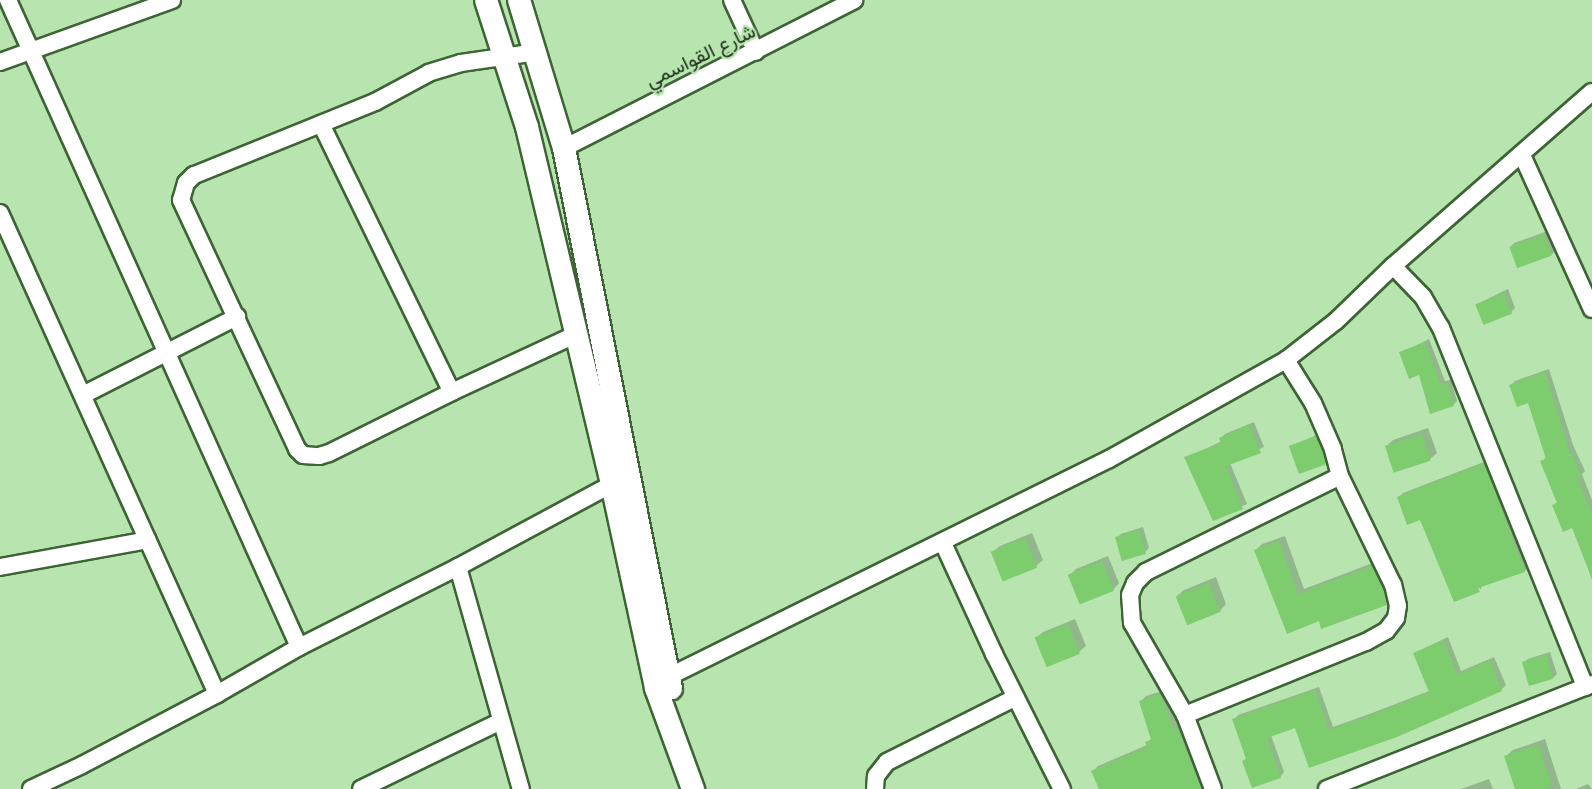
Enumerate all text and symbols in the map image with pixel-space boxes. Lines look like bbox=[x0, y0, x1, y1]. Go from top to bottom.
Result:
street label: شارع القواسمي bbox=[641, 18, 759, 92]

